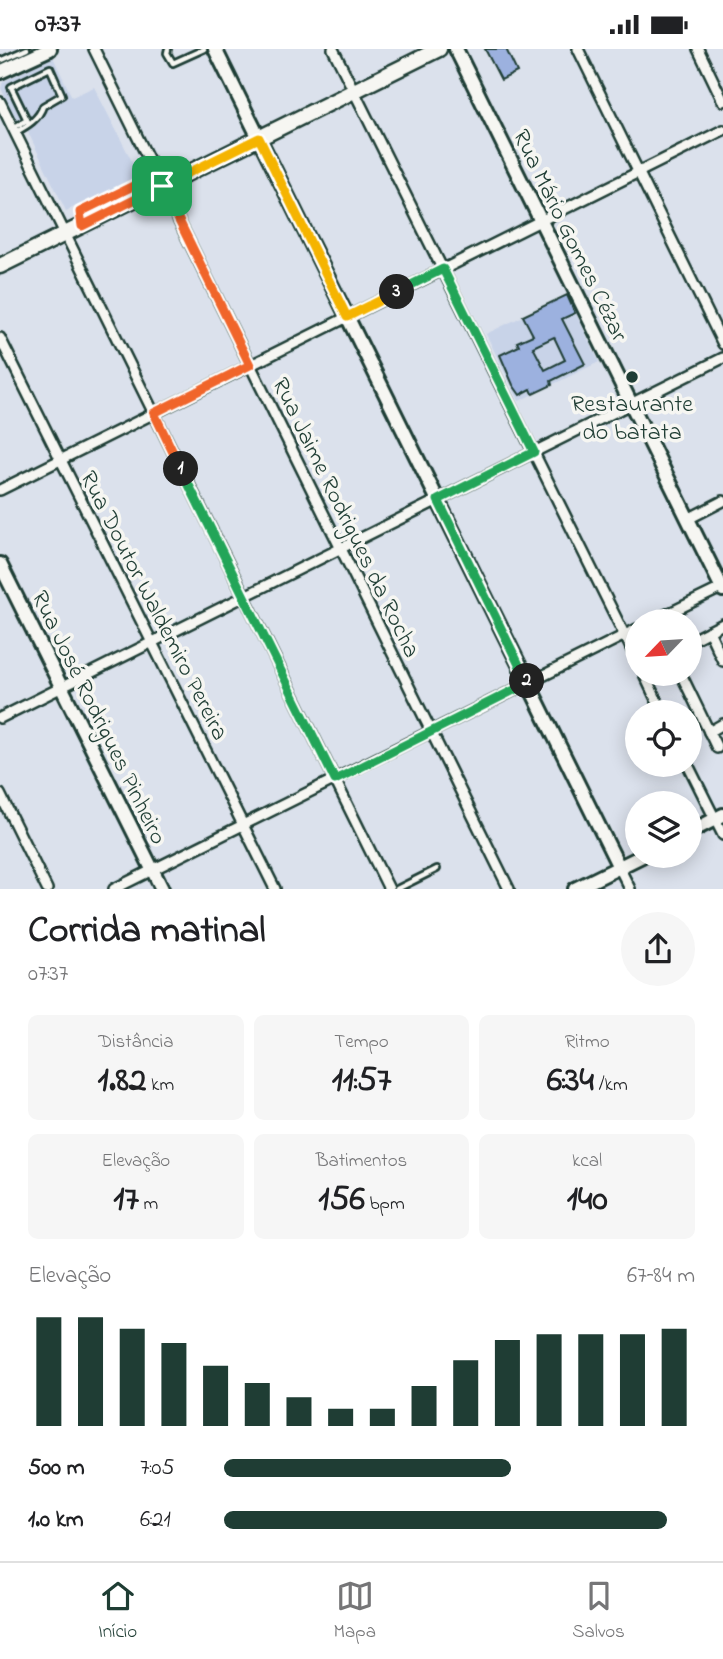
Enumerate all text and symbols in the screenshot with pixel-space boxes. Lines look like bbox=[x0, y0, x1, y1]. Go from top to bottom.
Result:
text: 07:37 bbox=[35, 6, 81, 44]
street label: Rua Mário Gomes Cézar bbox=[502, 124, 636, 349]
pin bbox=[132, 156, 192, 216]
icon: arrive bbox=[143, 167, 181, 205]
pin: 3 bbox=[380, 275, 414, 309]
text: 3 bbox=[393, 278, 400, 305]
marker: Restaurante do batata bbox=[624, 369, 640, 385]
street label: Rua Jaime Rodrigues da Rocha bbox=[262, 372, 428, 664]
place label: Restaurante do batata bbox=[571, 388, 693, 451]
pin: 1 bbox=[164, 451, 198, 487]
text: 1 bbox=[177, 455, 184, 482]
street label: Rua Doutor Waldemiro Pereira bbox=[69, 465, 236, 747]
street label: Rua José Rodrigues Pinheiro bbox=[21, 585, 175, 851]
north arrow bbox=[625, 609, 702, 686]
map controls bbox=[625, 609, 702, 868]
pin: 2 bbox=[510, 663, 544, 699]
text: 2 bbox=[522, 667, 531, 694]
button: locate bbox=[625, 700, 702, 777]
button: layers bbox=[625, 791, 702, 868]
text: Corrida matinal bbox=[28, 904, 266, 960]
button: share bbox=[621, 912, 695, 986]
text: 07:37 bbox=[28, 958, 68, 991]
text: Distância bbox=[98, 1029, 173, 1056]
text: Tempo bbox=[334, 1029, 389, 1056]
text: Ritmo bbox=[565, 1029, 610, 1056]
text: 1.82 bbox=[98, 1056, 146, 1107]
text: 11:57 bbox=[332, 1056, 391, 1107]
text: 6:34 bbox=[547, 1056, 594, 1107]
text: km bbox=[146, 1072, 174, 1099]
text: /km bbox=[594, 1072, 628, 1099]
text: Elevação bbox=[101, 1148, 170, 1175]
text: Batimentos bbox=[316, 1148, 407, 1175]
text: kcal bbox=[572, 1148, 602, 1175]
text: 17 bbox=[113, 1175, 139, 1226]
text: 156 bbox=[318, 1175, 365, 1226]
text: 140 bbox=[567, 1175, 608, 1226]
text: m bbox=[139, 1191, 158, 1218]
text: bpm bbox=[365, 1191, 405, 1218]
text: Elevação bbox=[28, 1260, 111, 1293]
text: 67–84 m bbox=[627, 1260, 695, 1293]
text: 500 m bbox=[28, 1452, 85, 1485]
text: 7:05 bbox=[140, 1452, 175, 1485]
text: 1.0 km bbox=[28, 1504, 84, 1537]
text: 6:21 bbox=[140, 1504, 171, 1537]
tab: Início bbox=[98, 1577, 137, 1646]
tab: Mapa bbox=[334, 1577, 376, 1646]
tab: Salvos bbox=[572, 1577, 625, 1646]

